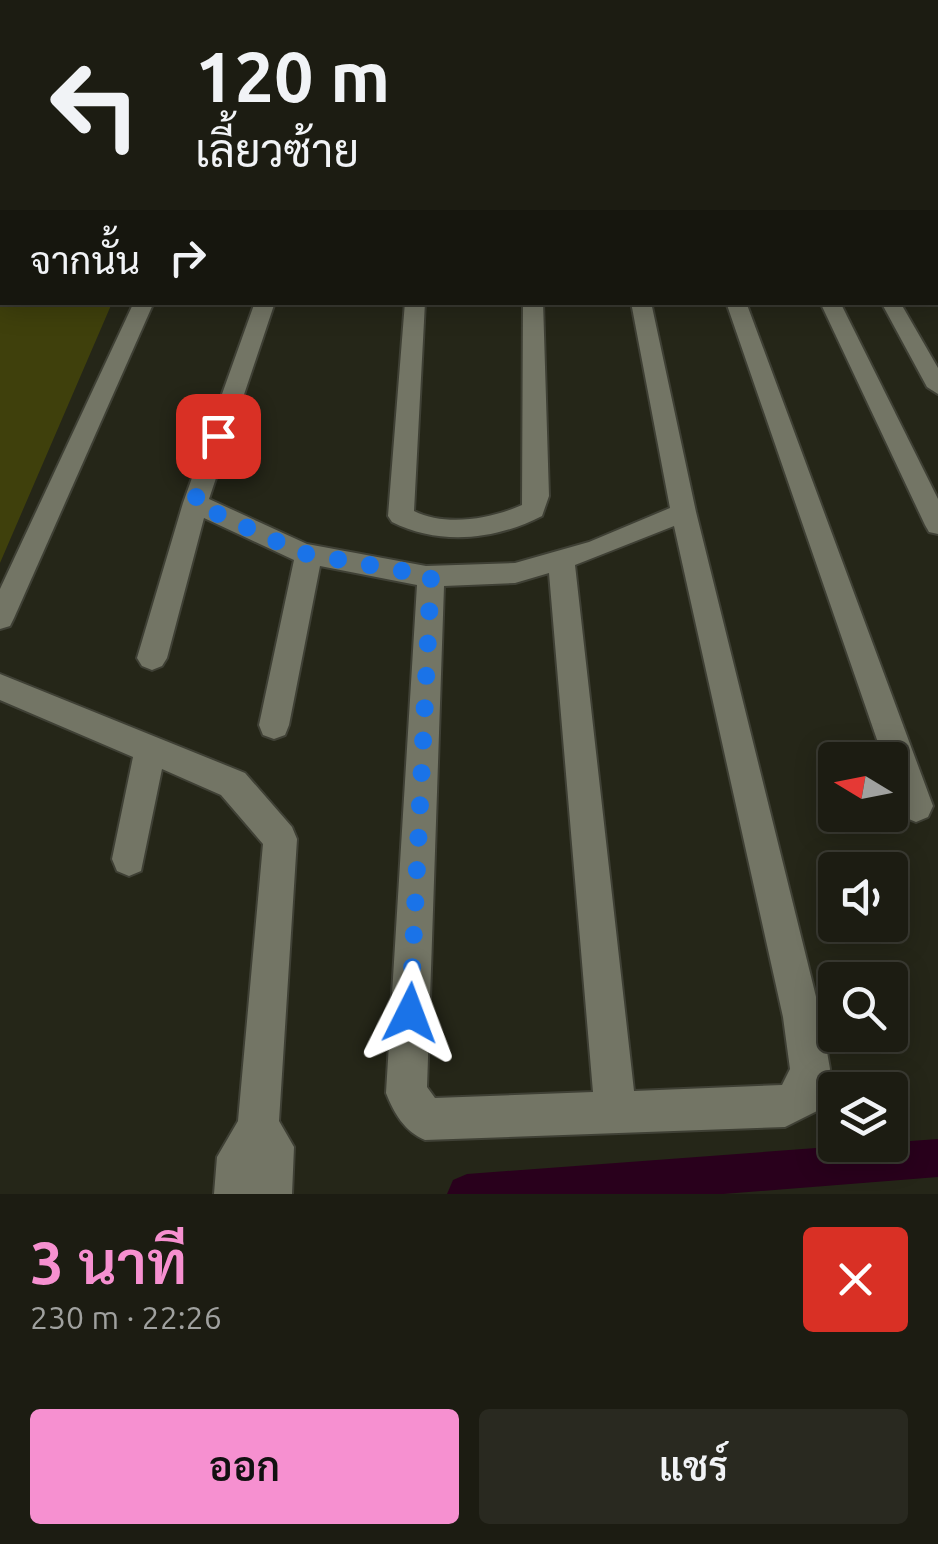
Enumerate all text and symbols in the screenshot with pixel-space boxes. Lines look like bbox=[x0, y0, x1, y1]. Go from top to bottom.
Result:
text: 120 m bbox=[195, 37, 390, 115]
icon: left bbox=[30, 40, 160, 170]
text: เลี้ยวซ้าย bbox=[195, 125, 359, 176]
icon: right bbox=[160, 230, 215, 285]
text: จากนั้น bbox=[30, 239, 140, 281]
pin bbox=[176, 394, 261, 479]
icon: arrive bbox=[191, 409, 246, 464]
north arrow bbox=[818, 742, 908, 832]
map controls bbox=[818, 742, 908, 1162]
button: sound bbox=[818, 852, 908, 942]
position arrow bbox=[358, 961, 462, 1065]
button: search bbox=[818, 962, 908, 1052]
button: layers bbox=[818, 1072, 908, 1162]
button: close bbox=[803, 1227, 908, 1332]
text: 3 นาที bbox=[30, 1228, 187, 1295]
text: 230 m · 22:26 bbox=[30, 1299, 222, 1335]
button: ออก bbox=[30, 1409, 459, 1524]
button: แชร์ bbox=[479, 1409, 908, 1524]

